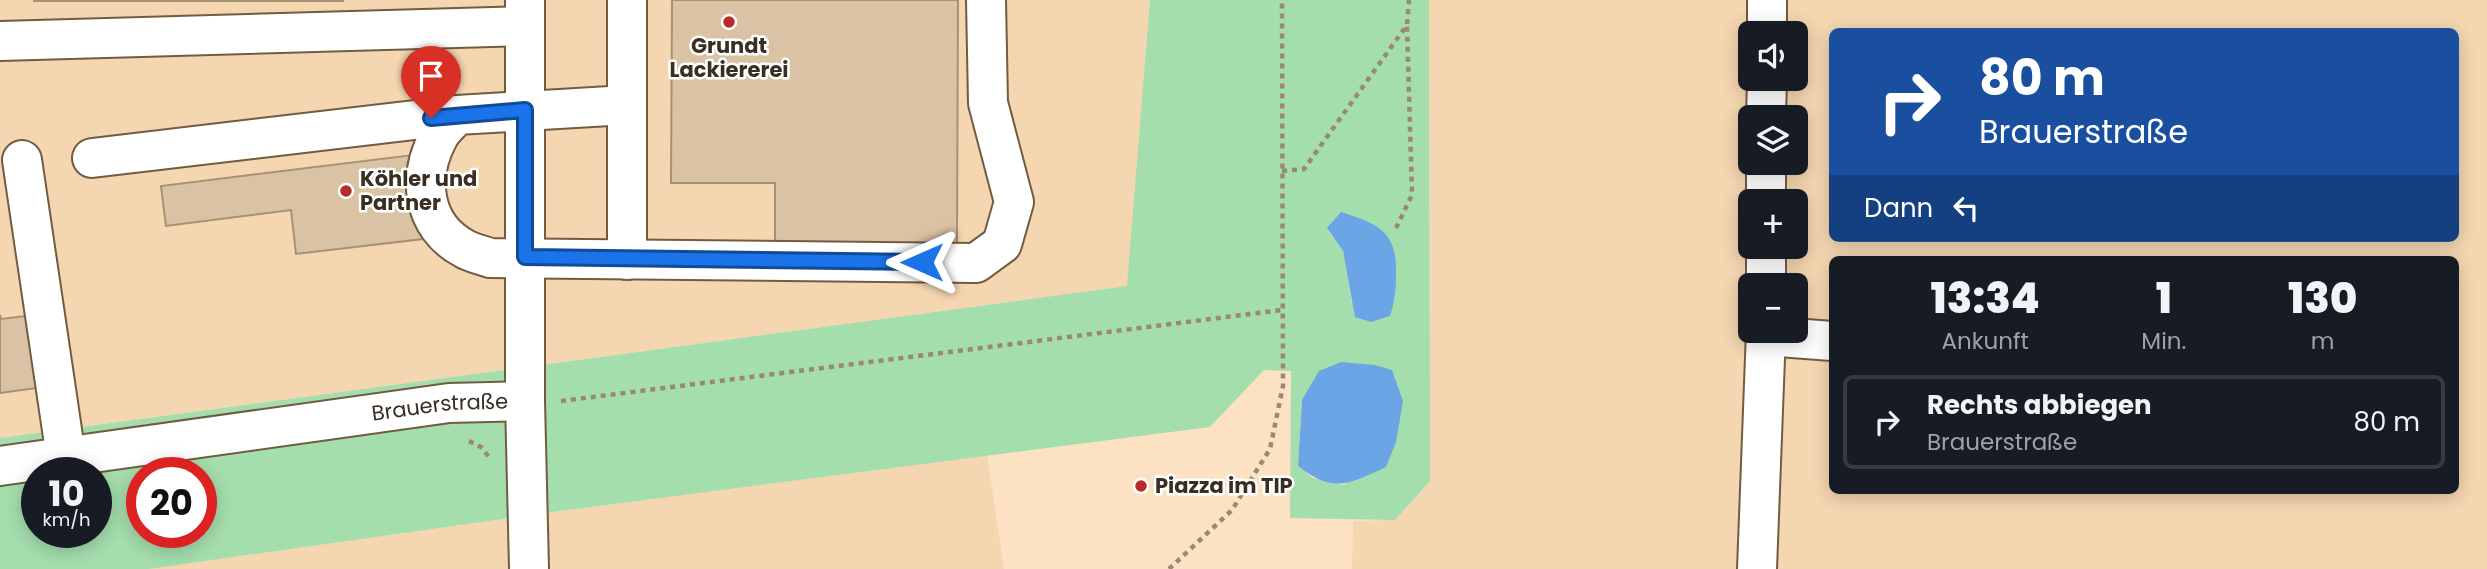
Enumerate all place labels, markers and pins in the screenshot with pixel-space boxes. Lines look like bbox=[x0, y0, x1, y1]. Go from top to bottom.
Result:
marker: Grundt Lackiererei bbox=[721, 14, 737, 30]
place label: Grundt Lackiererei bbox=[669, 31, 789, 84]
pin bbox=[401, 46, 461, 118]
place label: Köhler und Partner bbox=[360, 164, 477, 217]
marker: Köhler und Partner bbox=[338, 183, 354, 199]
place label: Piazza im TIP bbox=[1155, 471, 1293, 500]
marker: Piazza im TIP bbox=[1133, 478, 1149, 494]

